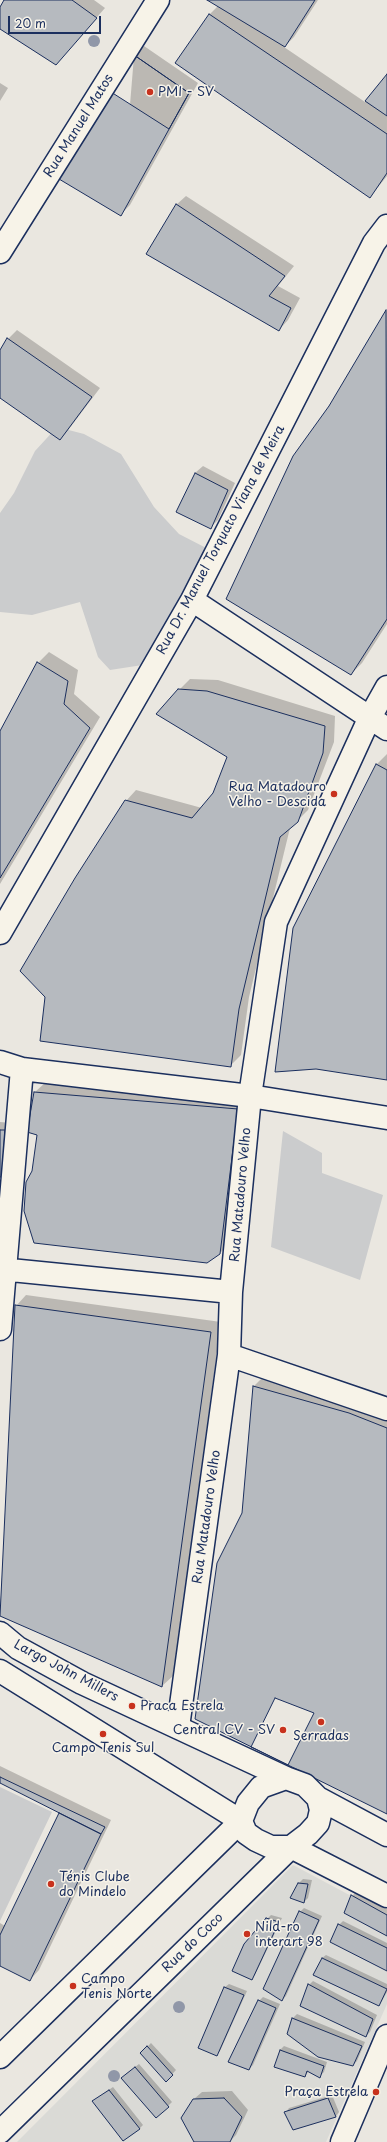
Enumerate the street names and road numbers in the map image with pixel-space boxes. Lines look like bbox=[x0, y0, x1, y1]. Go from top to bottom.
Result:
street label: Rua Manuel Matos bbox=[41, 72, 117, 180]
street label: Rua Dr. Manuel Torquato Viana de Meira bbox=[154, 423, 288, 657]
street label: Rua Matadouro Velho bbox=[227, 1127, 255, 1263]
street label: Rua Matadouro Velho bbox=[190, 1449, 224, 1585]
street label: Largo John Millers bbox=[11, 1637, 121, 1705]
street label: Rua do Coco bbox=[159, 1910, 227, 1976]

